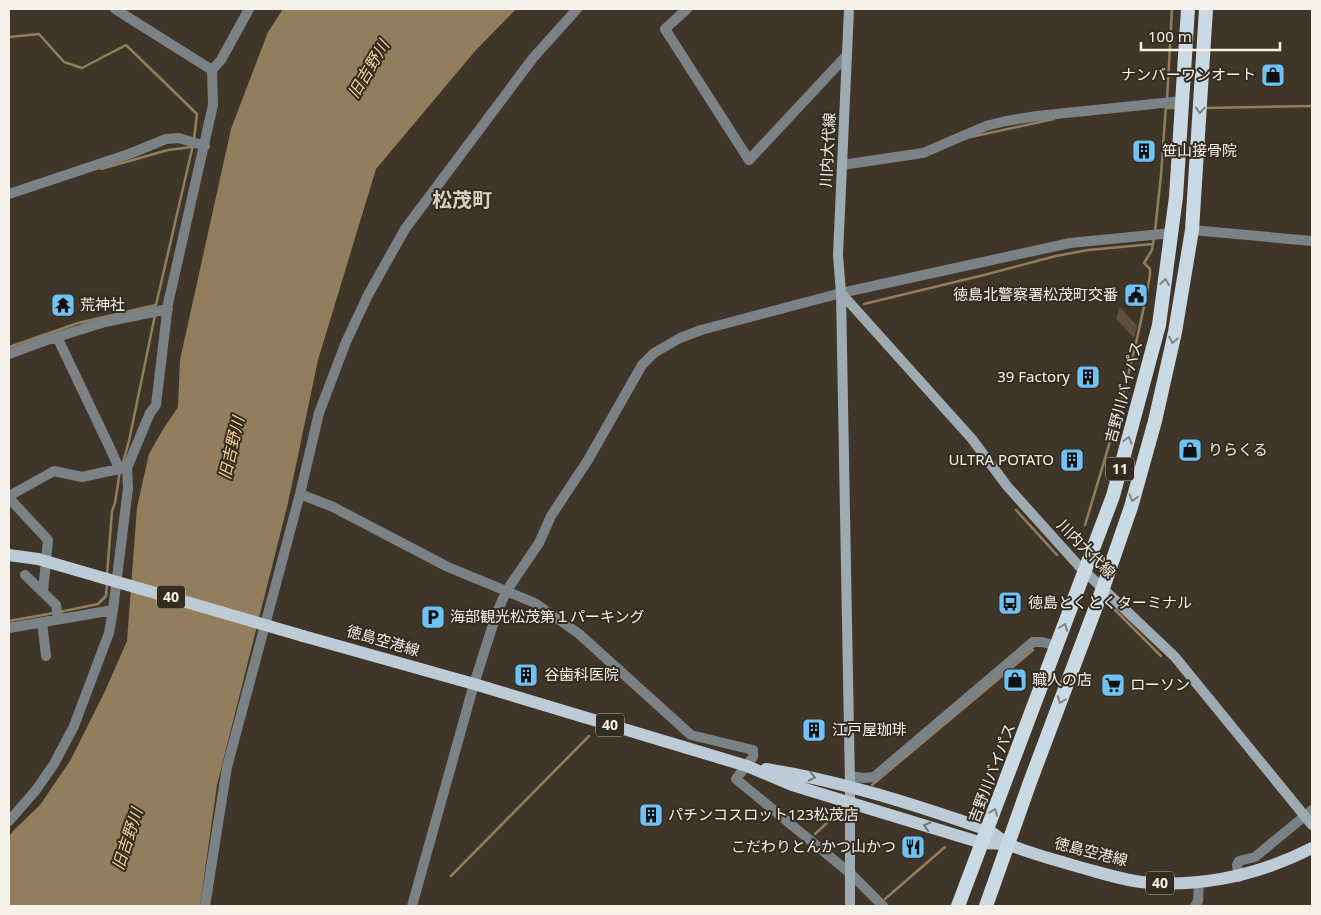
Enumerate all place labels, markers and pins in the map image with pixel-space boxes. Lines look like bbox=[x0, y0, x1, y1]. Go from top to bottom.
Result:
shop icon: ナンバーワンオート bbox=[1260, 62, 1286, 88]
place label: ナンバーワンオート bbox=[1121, 64, 1256, 84]
building icon: 笹山接骨院 bbox=[1131, 138, 1157, 164]
place label: 笹山接骨院 bbox=[1162, 140, 1237, 160]
public building icon: 徳島北警察署松茂町交番 bbox=[1123, 282, 1149, 308]
place label: 徳島北警察署松茂町交番 bbox=[953, 284, 1118, 304]
temple icon: 荒神社 bbox=[50, 292, 76, 318]
place label: 荒神社 bbox=[80, 294, 125, 314]
building icon: 39 Factory bbox=[1075, 364, 1101, 390]
place label: 39 Factory bbox=[997, 366, 1070, 386]
shop icon: りらくる bbox=[1177, 437, 1203, 463]
place label: りらくる bbox=[1208, 439, 1268, 459]
building icon: ULTRA POTATO bbox=[1059, 447, 1085, 473]
place label: ULTRA POTATO bbox=[948, 449, 1054, 469]
bus stop icon: 徳島とくとくターミナル bbox=[997, 590, 1023, 616]
place label: 徳島とくとくターミナル bbox=[1028, 592, 1192, 612]
parking icon: 海部観光松茂第１パーキング bbox=[420, 604, 446, 630]
place label: 海部観光松茂第１パーキング bbox=[450, 606, 645, 626]
building icon: 谷歯科医院 bbox=[513, 662, 539, 688]
place label: 谷歯科医院 bbox=[544, 664, 619, 684]
shop icon: 職人の店 bbox=[1002, 667, 1028, 693]
place label: 職人の店 bbox=[1032, 669, 1092, 689]
supermarket icon: ローソン bbox=[1100, 672, 1126, 698]
place label: ローソン bbox=[1130, 674, 1190, 694]
building icon: 江戸屋珈琲 bbox=[801, 717, 827, 743]
place label: 江戸屋珈琲 bbox=[832, 719, 907, 739]
building icon: パチンコスロット123松茂店 bbox=[638, 802, 664, 828]
place label: パチンコスロット123松茂店 bbox=[668, 804, 859, 824]
restaurant icon: こだわりとんかつ山かつ bbox=[900, 834, 926, 860]
place label: こだわりとんかつ山かつ bbox=[731, 836, 896, 856]

